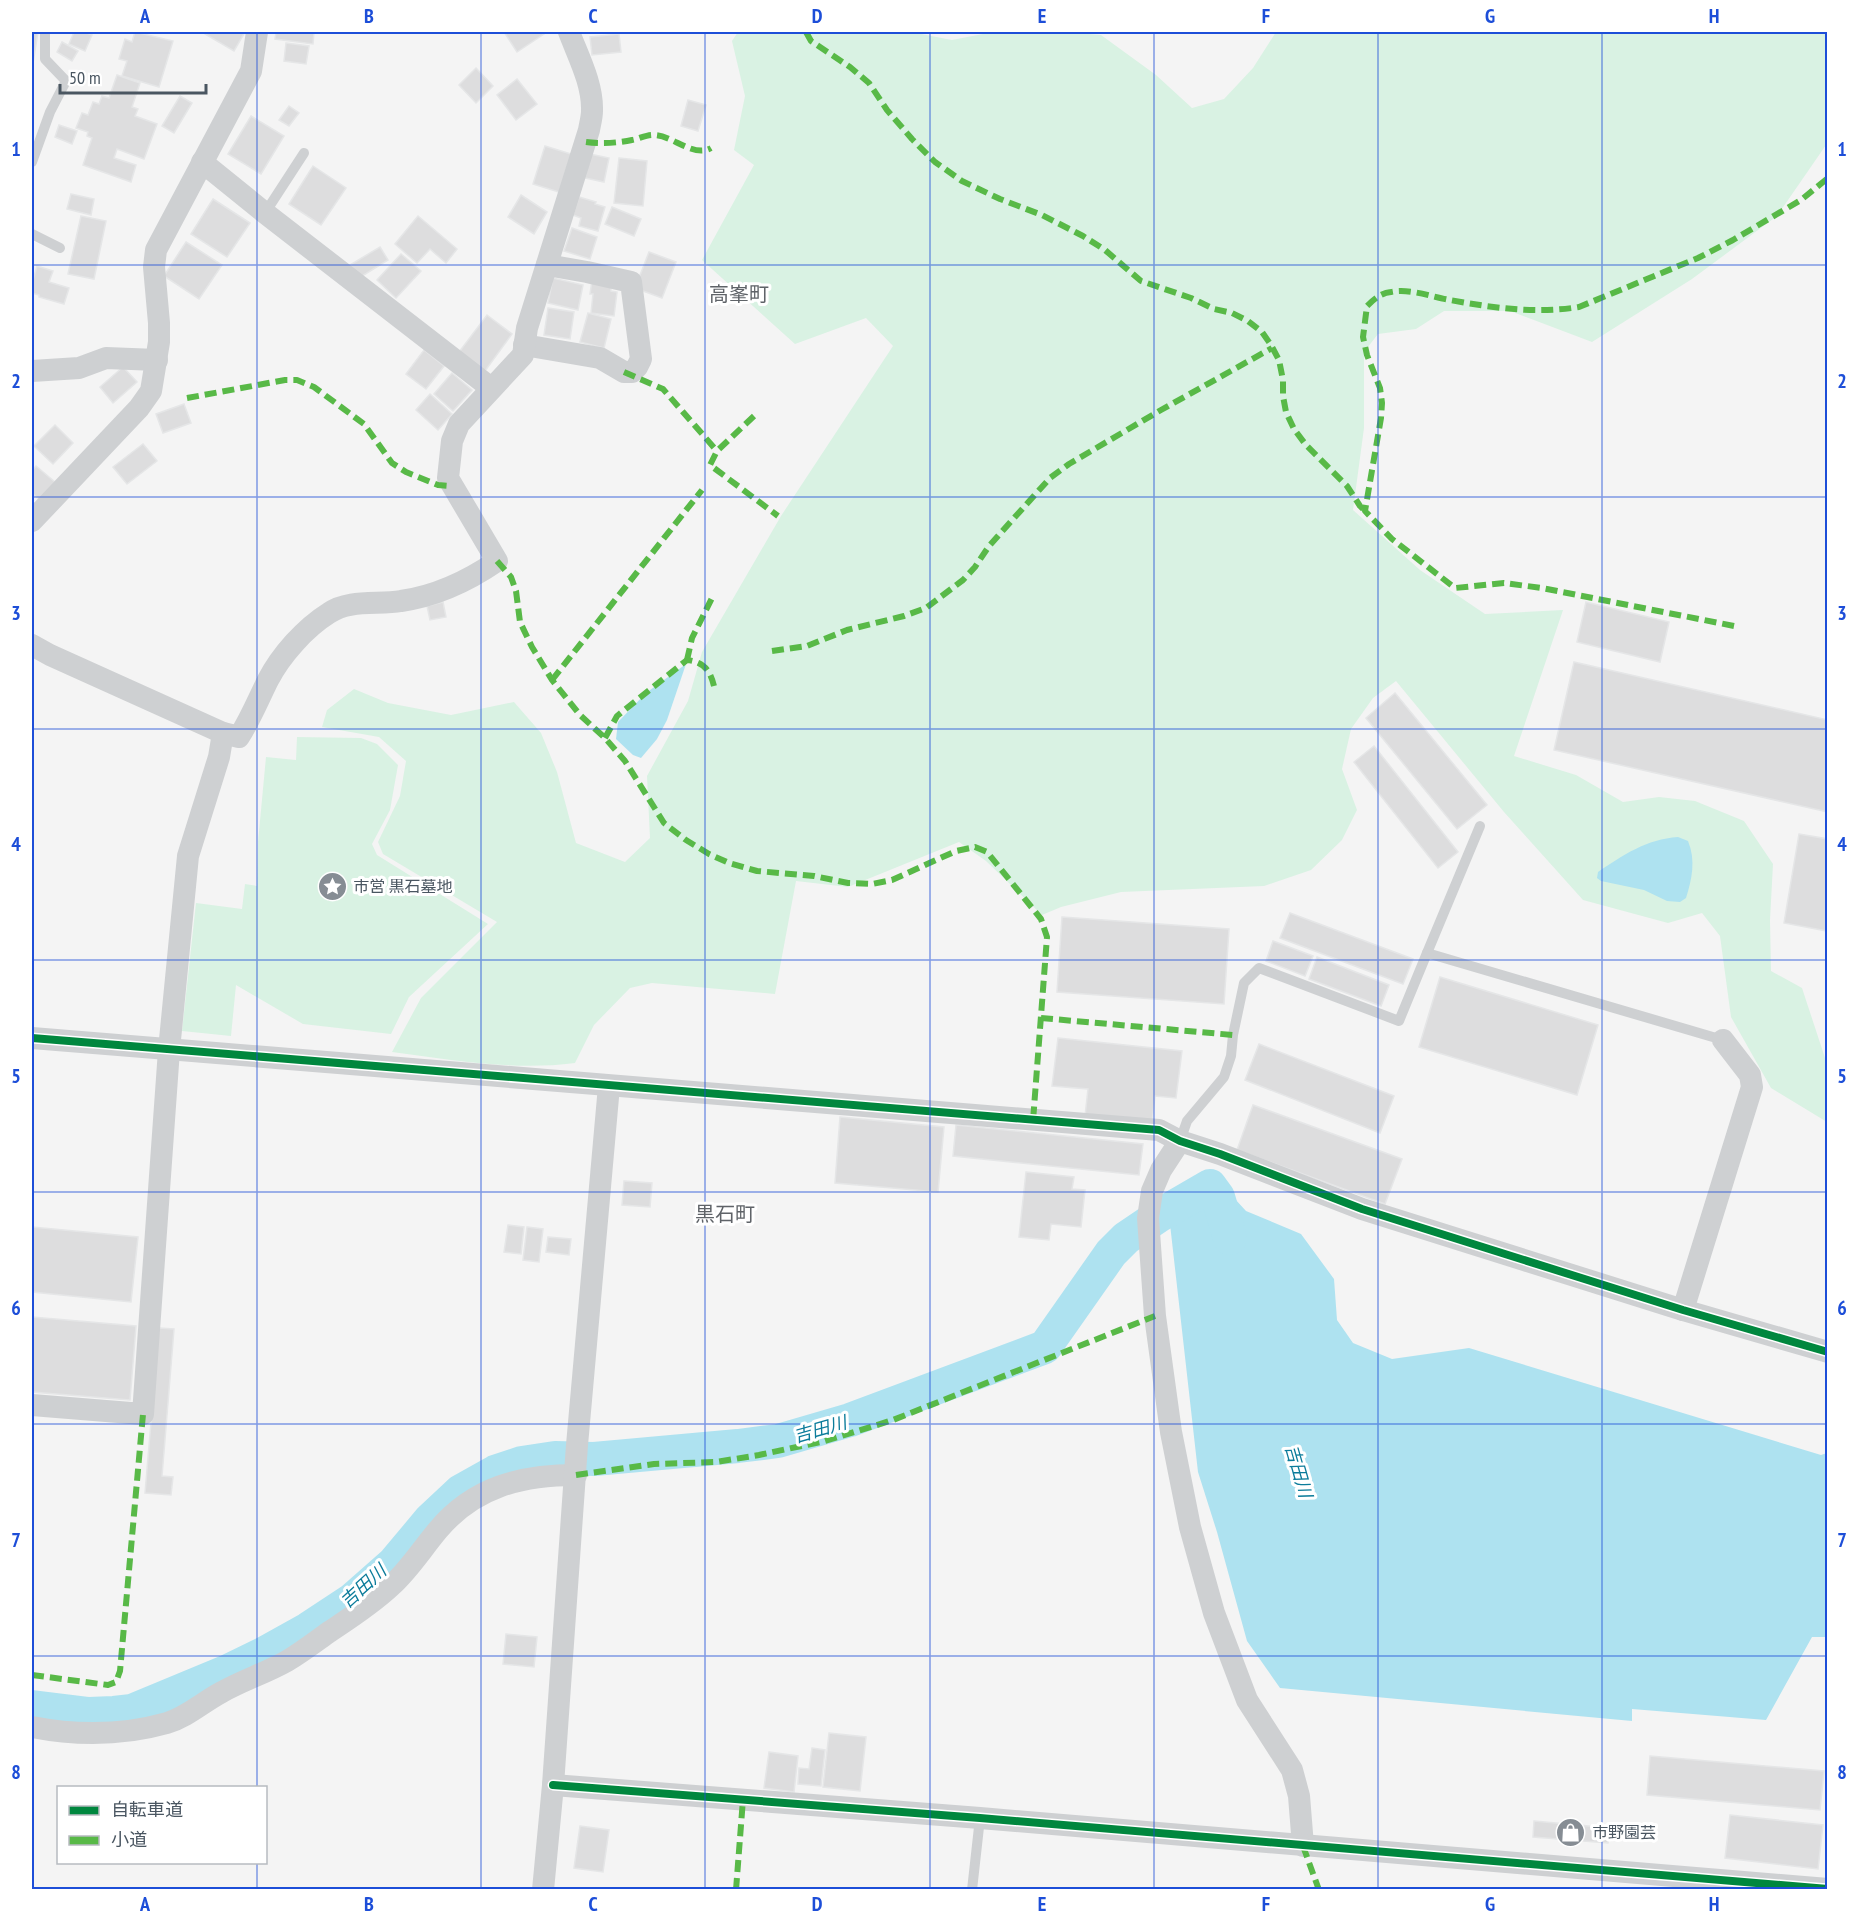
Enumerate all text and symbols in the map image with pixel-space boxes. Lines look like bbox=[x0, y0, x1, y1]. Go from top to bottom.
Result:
text: A bbox=[139, 3, 151, 29]
text: B bbox=[364, 3, 374, 29]
text: C bbox=[588, 3, 598, 29]
text: D bbox=[812, 3, 823, 29]
text: E bbox=[1038, 3, 1046, 29]
text: F bbox=[1262, 3, 1270, 29]
text: G bbox=[1485, 3, 1495, 29]
text: H bbox=[1709, 3, 1719, 29]
scale bar bbox=[60, 57, 206, 95]
text: 50 m bbox=[69, 66, 101, 89]
text: 1 bbox=[11, 136, 21, 162]
text: 1 bbox=[1837, 136, 1847, 162]
district label: 高峯町 bbox=[709, 281, 769, 307]
text: 2 bbox=[11, 368, 21, 394]
text: 2 bbox=[1837, 368, 1847, 394]
text: 3 bbox=[11, 600, 21, 626]
text: 3 bbox=[1837, 600, 1847, 626]
text: 4 bbox=[11, 831, 21, 857]
text: 4 bbox=[1837, 831, 1847, 857]
place icon: 市営 黒石墓地 bbox=[316, 870, 348, 902]
place label: 市営 黒石墓地 bbox=[353, 876, 452, 896]
text: 5 bbox=[11, 1063, 21, 1089]
text: 5 bbox=[1837, 1063, 1847, 1089]
district label: 黒石町 bbox=[695, 1201, 755, 1227]
text: 6 bbox=[11, 1295, 21, 1321]
text: 6 bbox=[1837, 1295, 1847, 1321]
water label: 吉田川 bbox=[791, 1410, 851, 1447]
water label: 吉田川 bbox=[1281, 1442, 1318, 1502]
text: 7 bbox=[11, 1527, 21, 1553]
text: 7 bbox=[1837, 1527, 1847, 1553]
water label: 吉田川 bbox=[335, 1558, 392, 1613]
text: 8 bbox=[11, 1759, 21, 1785]
text: 8 bbox=[1837, 1759, 1847, 1785]
legend bbox=[57, 1786, 267, 1864]
text: 自転車道 bbox=[111, 1798, 183, 1821]
shop icon: 市野園芸 bbox=[1555, 1816, 1587, 1848]
place label: 市野園芸 bbox=[1592, 1822, 1656, 1842]
text: 小道 bbox=[111, 1828, 147, 1851]
text: A bbox=[139, 1891, 151, 1917]
text: B bbox=[364, 1891, 374, 1917]
text: C bbox=[588, 1891, 598, 1917]
text: D bbox=[812, 1891, 823, 1917]
text: E bbox=[1038, 1891, 1046, 1917]
text: F bbox=[1262, 1891, 1270, 1917]
text: G bbox=[1485, 1891, 1495, 1917]
text: H bbox=[1709, 1891, 1719, 1917]

